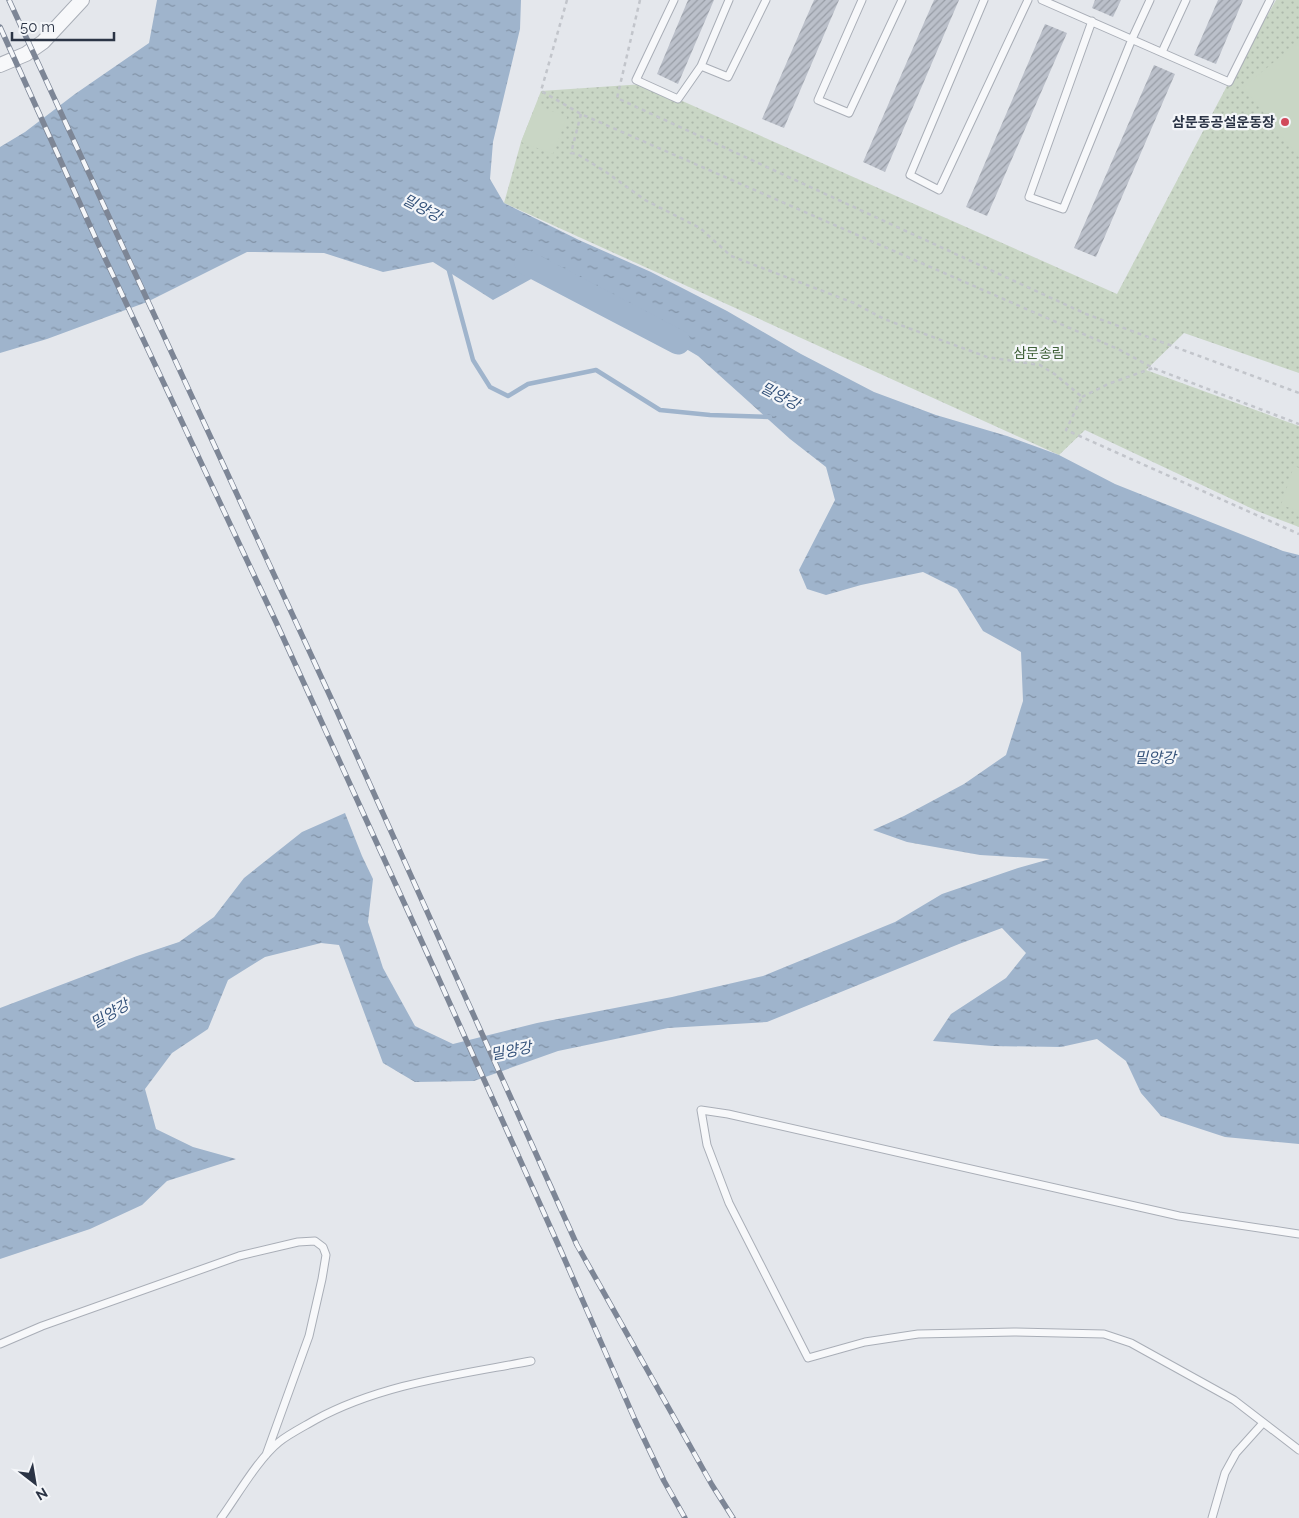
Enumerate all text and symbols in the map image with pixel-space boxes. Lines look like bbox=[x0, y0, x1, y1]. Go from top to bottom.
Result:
scale bar bbox=[12, 10, 115, 42]
text: 50 m bbox=[20, 18, 55, 36]
place label: 삼문동공설운동장 bbox=[1172, 114, 1275, 130]
marker: 삼문동공설운동장 bbox=[1279, 116, 1291, 128]
water label: 밀양강 bbox=[399, 190, 446, 227]
park label: 삼문송림 bbox=[1013, 345, 1065, 361]
water label: 밀양강 bbox=[757, 378, 804, 415]
water label: 밀양강 bbox=[1134, 749, 1178, 767]
water label: 밀양강 bbox=[88, 994, 134, 1032]
water label: 밀양강 bbox=[489, 1038, 535, 1064]
north arrow bbox=[10, 1458, 60, 1508]
text: N bbox=[33, 1485, 50, 1504]

